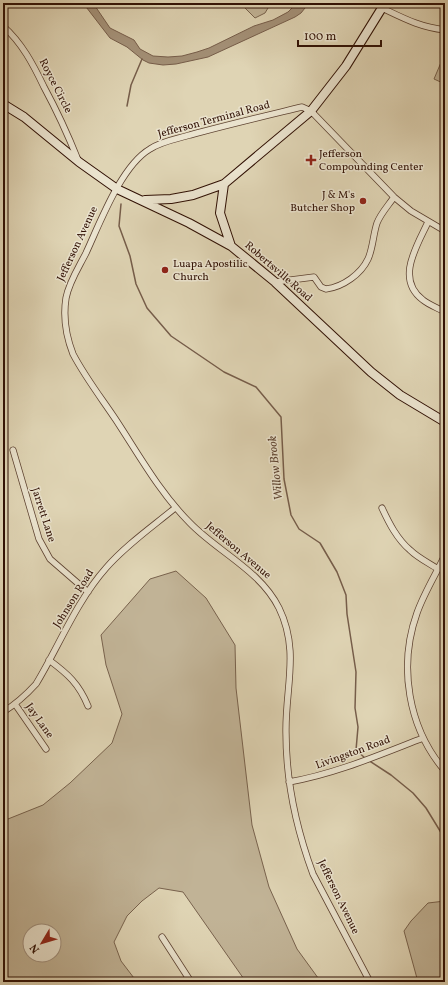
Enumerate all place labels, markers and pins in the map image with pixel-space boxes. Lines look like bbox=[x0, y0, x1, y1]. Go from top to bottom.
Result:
place label: Jefferson Compounding Center bbox=[319, 147, 424, 175]
marker: Jefferson Compounding Center bbox=[306, 155, 316, 165]
place label: J & M's Butcher Shop bbox=[290, 188, 355, 216]
marker: J & M's Butcher Shop bbox=[358, 196, 368, 206]
place label: Luapa Apostilic Church bbox=[173, 257, 248, 285]
marker: Luapa Apostilic Church bbox=[160, 265, 170, 275]

